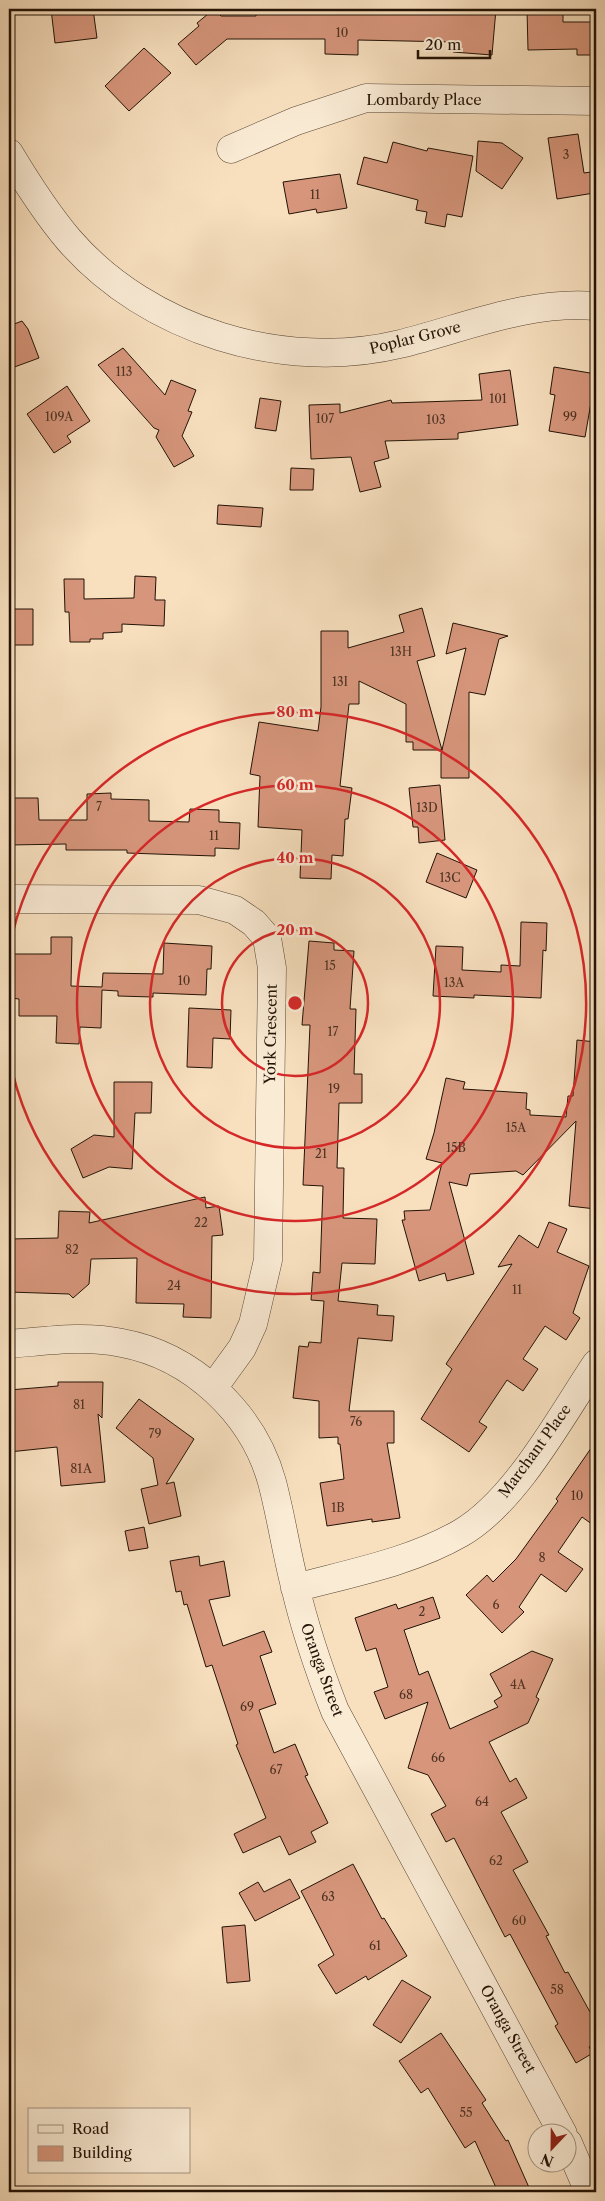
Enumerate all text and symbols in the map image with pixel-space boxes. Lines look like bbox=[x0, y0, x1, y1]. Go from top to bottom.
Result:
house number: 10 bbox=[336, 25, 348, 40]
scale bar bbox=[418, 28, 490, 60]
text: 20 m bbox=[425, 35, 461, 54]
street label: Lombardy Place bbox=[366, 90, 482, 109]
house number: 3 bbox=[563, 147, 569, 162]
house number: 11 bbox=[310, 187, 320, 202]
street label: Poplar Grove bbox=[367, 317, 463, 358]
house number: 113 bbox=[116, 364, 132, 379]
house number: 101 bbox=[489, 391, 507, 406]
house number: 109A bbox=[45, 409, 74, 424]
house number: 99 bbox=[563, 409, 577, 424]
house number: 107 bbox=[316, 411, 334, 426]
house number: 103 bbox=[426, 412, 446, 427]
house number: 13H bbox=[390, 644, 412, 659]
house number: 13I bbox=[332, 674, 348, 689]
text: 80 m bbox=[276, 702, 314, 721]
text: 60 m bbox=[276, 775, 314, 794]
house number: 7 bbox=[96, 799, 102, 814]
house number: 13D bbox=[416, 800, 438, 815]
house number: 11 bbox=[209, 828, 219, 843]
text: 40 m bbox=[276, 848, 314, 867]
house number: 13C bbox=[440, 870, 460, 885]
text: 20 m bbox=[276, 920, 314, 939]
house number: 15 bbox=[324, 958, 336, 973]
house number: 10 bbox=[178, 973, 190, 988]
house number: 13A bbox=[444, 975, 465, 990]
street label: York Crescent bbox=[260, 983, 281, 1085]
centre of rings bbox=[286, 994, 304, 1012]
house number: 17 bbox=[328, 1024, 339, 1039]
house number: 19 bbox=[328, 1081, 340, 1096]
house number: 15A bbox=[506, 1120, 527, 1135]
house number: 15B bbox=[446, 1140, 466, 1155]
house number: 21 bbox=[315, 1146, 327, 1161]
house number: 22 bbox=[194, 1215, 208, 1230]
house number: 82 bbox=[65, 1242, 79, 1257]
house number: 24 bbox=[167, 1278, 181, 1293]
house number: 11 bbox=[512, 1282, 522, 1297]
house number: 81 bbox=[73, 1397, 85, 1412]
street label: Marchant Place bbox=[494, 1400, 575, 1501]
house number: 76 bbox=[350, 1414, 362, 1429]
house number: 79 bbox=[149, 1426, 161, 1441]
house number: 81A bbox=[70, 1461, 93, 1476]
house number: 10 bbox=[571, 1488, 583, 1503]
house number: 1B bbox=[331, 1500, 345, 1515]
house number: 8 bbox=[538, 1550, 546, 1565]
house number: 6 bbox=[492, 1597, 500, 1612]
house number: 2 bbox=[419, 1604, 426, 1619]
street label: Oranga Street bbox=[297, 1620, 348, 1720]
house number: 4A bbox=[510, 1677, 527, 1692]
house number: 68 bbox=[399, 1687, 413, 1702]
house number: 69 bbox=[240, 1699, 254, 1714]
house number: 66 bbox=[431, 1750, 445, 1765]
house number: 67 bbox=[270, 1762, 282, 1777]
house number: 64 bbox=[475, 1794, 489, 1809]
house number: 62 bbox=[489, 1853, 503, 1868]
house number: 63 bbox=[321, 1889, 335, 1904]
house number: 60 bbox=[512, 1913, 526, 1928]
house number: 61 bbox=[369, 1938, 381, 1953]
street label: Oranga Street bbox=[476, 1981, 541, 2077]
house number: 58 bbox=[550, 1982, 564, 1997]
house number: 55 bbox=[459, 2105, 473, 2120]
legend bbox=[28, 2108, 190, 2174]
text: Road bbox=[72, 2119, 109, 2138]
north arrow bbox=[528, 2124, 578, 2174]
text: Building bbox=[72, 2143, 132, 2162]
text: N bbox=[538, 2149, 556, 2171]

